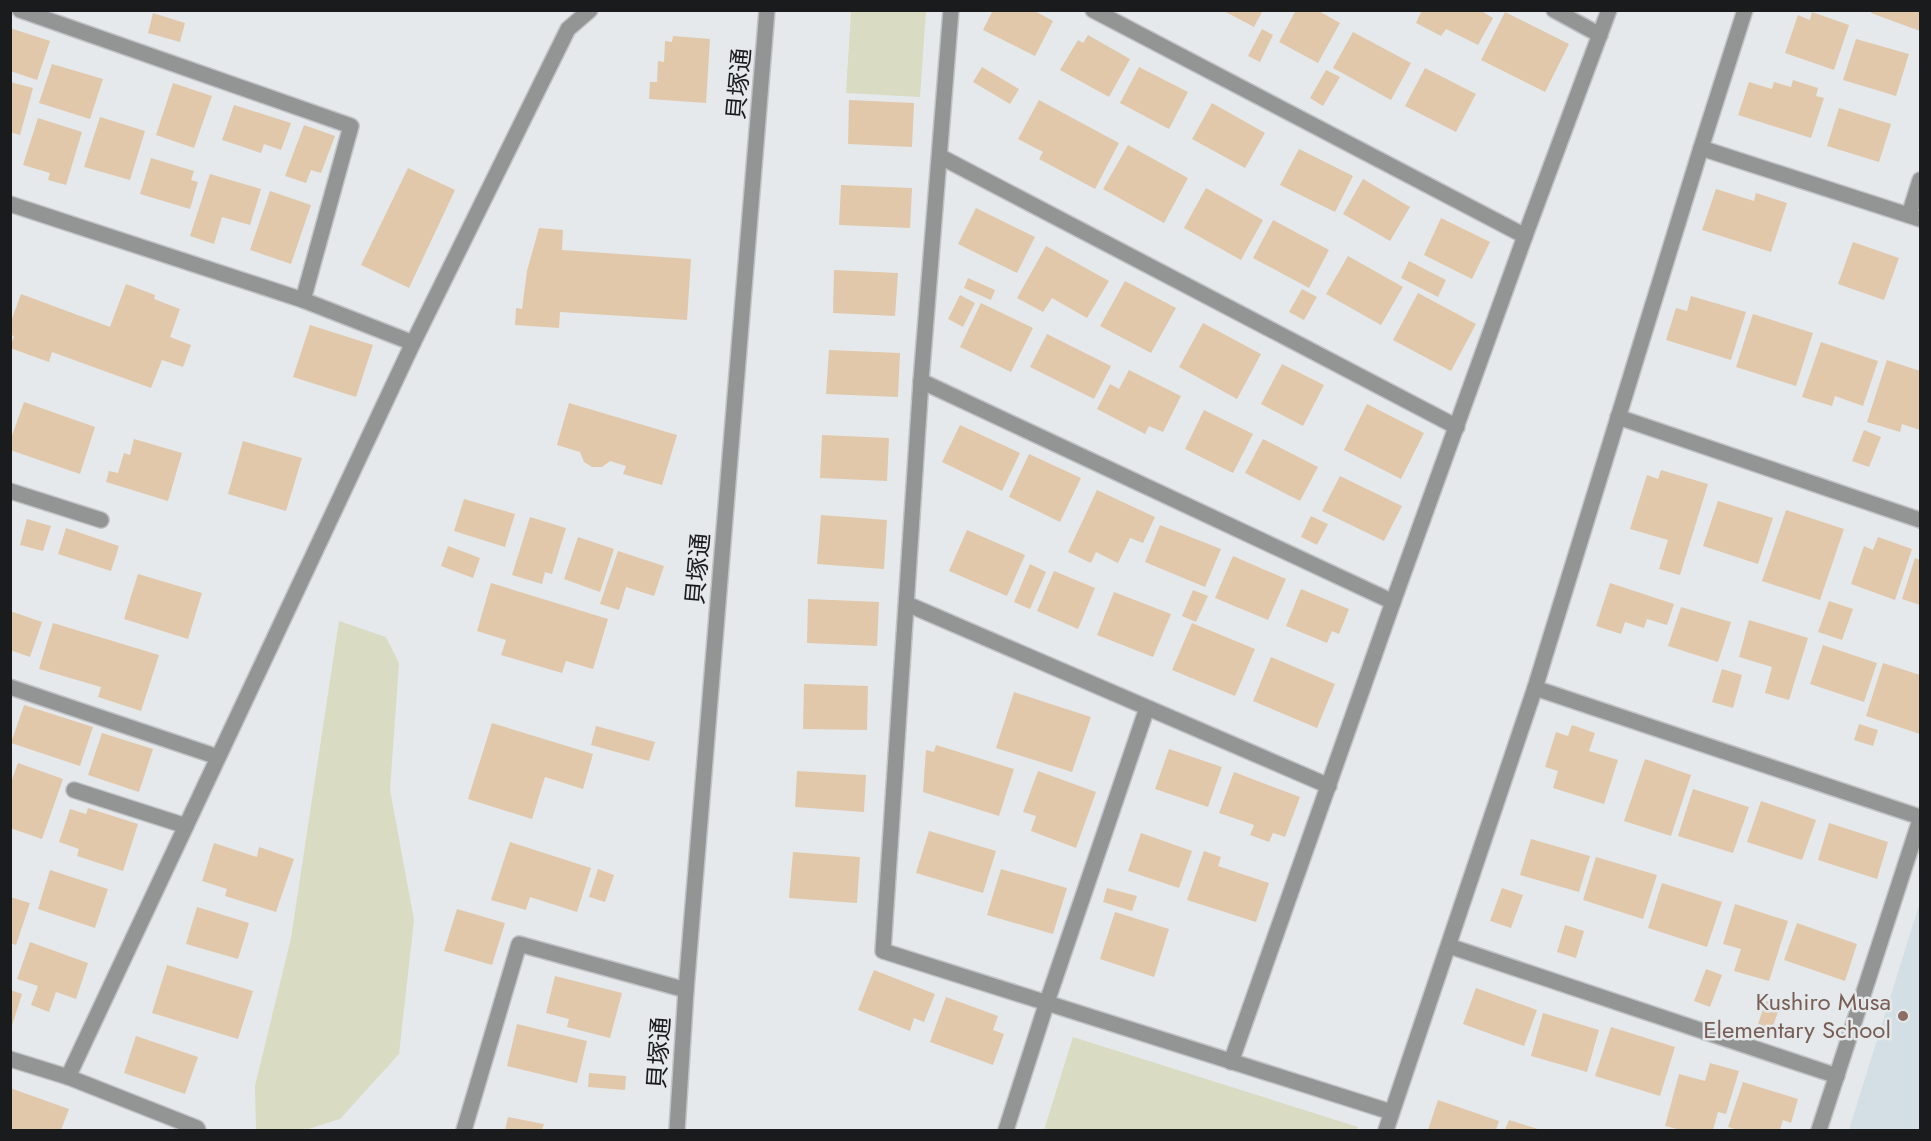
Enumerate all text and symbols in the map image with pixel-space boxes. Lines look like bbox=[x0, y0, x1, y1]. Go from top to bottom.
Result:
street label: 貝塚通 bbox=[718, 47, 759, 121]
street label: 貝塚通 bbox=[677, 532, 718, 606]
place label: Kushiro Musa Elementary School bbox=[1703, 984, 1891, 1047]
marker: Kushiro Musa Elementary School bbox=[1896, 1009, 1910, 1023]
street label: 貝塚通 bbox=[639, 1016, 678, 1090]

